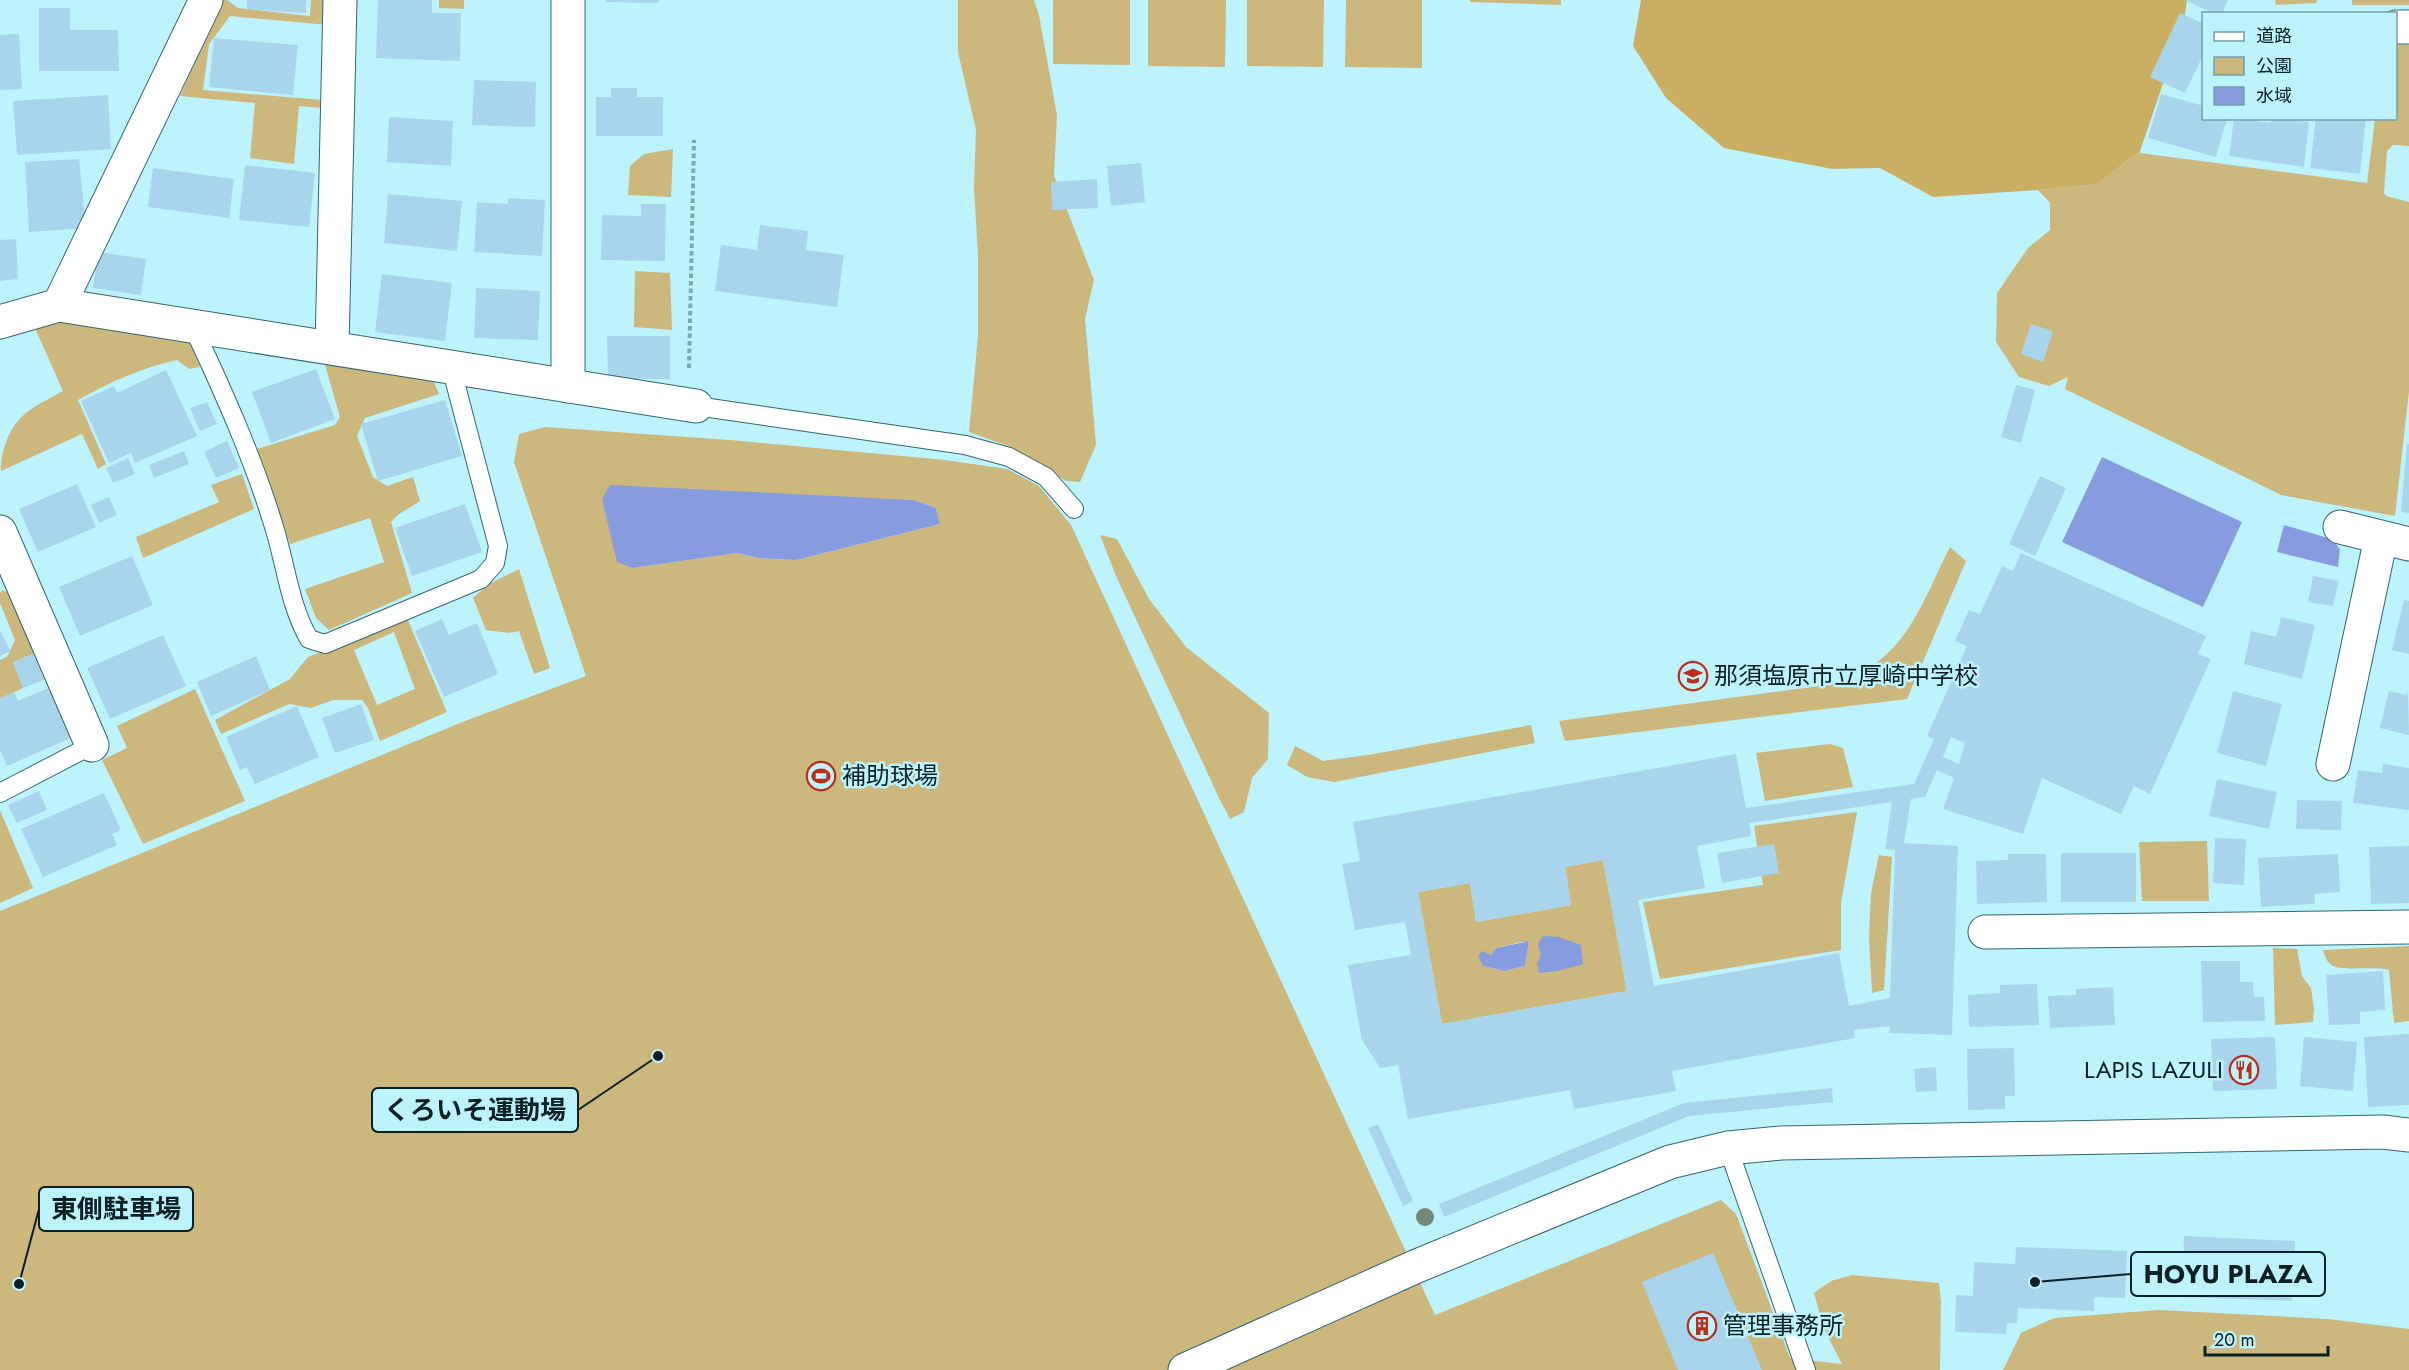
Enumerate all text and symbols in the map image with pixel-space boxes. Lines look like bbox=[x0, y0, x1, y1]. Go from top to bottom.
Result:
legend bbox=[2202, 12, 2397, 120]
text: 道路 bbox=[2256, 23, 2292, 49]
text: 公園 bbox=[2256, 53, 2292, 79]
text: 水域 bbox=[2256, 83, 2292, 109]
place label: 那須塩原市立厚崎中学校 bbox=[1714, 658, 1978, 693]
school or university icon: 那須塩原市立厚崎中学校 bbox=[1677, 660, 1709, 692]
place label: 補助球場 bbox=[842, 758, 938, 793]
sports icon: 補助球場 bbox=[805, 760, 837, 792]
place label: LAPIS LAZULI bbox=[2084, 1052, 2223, 1087]
restaurant icon: LAPIS LAZULI bbox=[2228, 1054, 2260, 1086]
callout: くろいそ運動場 bbox=[372, 1088, 578, 1132]
text: くろいそ運動場 bbox=[384, 1091, 566, 1129]
callout: 東側駐車場 bbox=[39, 1187, 193, 1231]
text: 東側駐車場 bbox=[51, 1190, 181, 1228]
callout: HOYU PLAZA bbox=[2131, 1252, 2325, 1296]
text: HOYU PLAZA bbox=[2143, 1255, 2314, 1293]
place label: 管理事務所 bbox=[1723, 1308, 1843, 1343]
building icon: 管理事務所 bbox=[1686, 1310, 1718, 1342]
scale bar bbox=[2205, 1319, 2328, 1357]
text: 20 m bbox=[2214, 1327, 2254, 1353]

